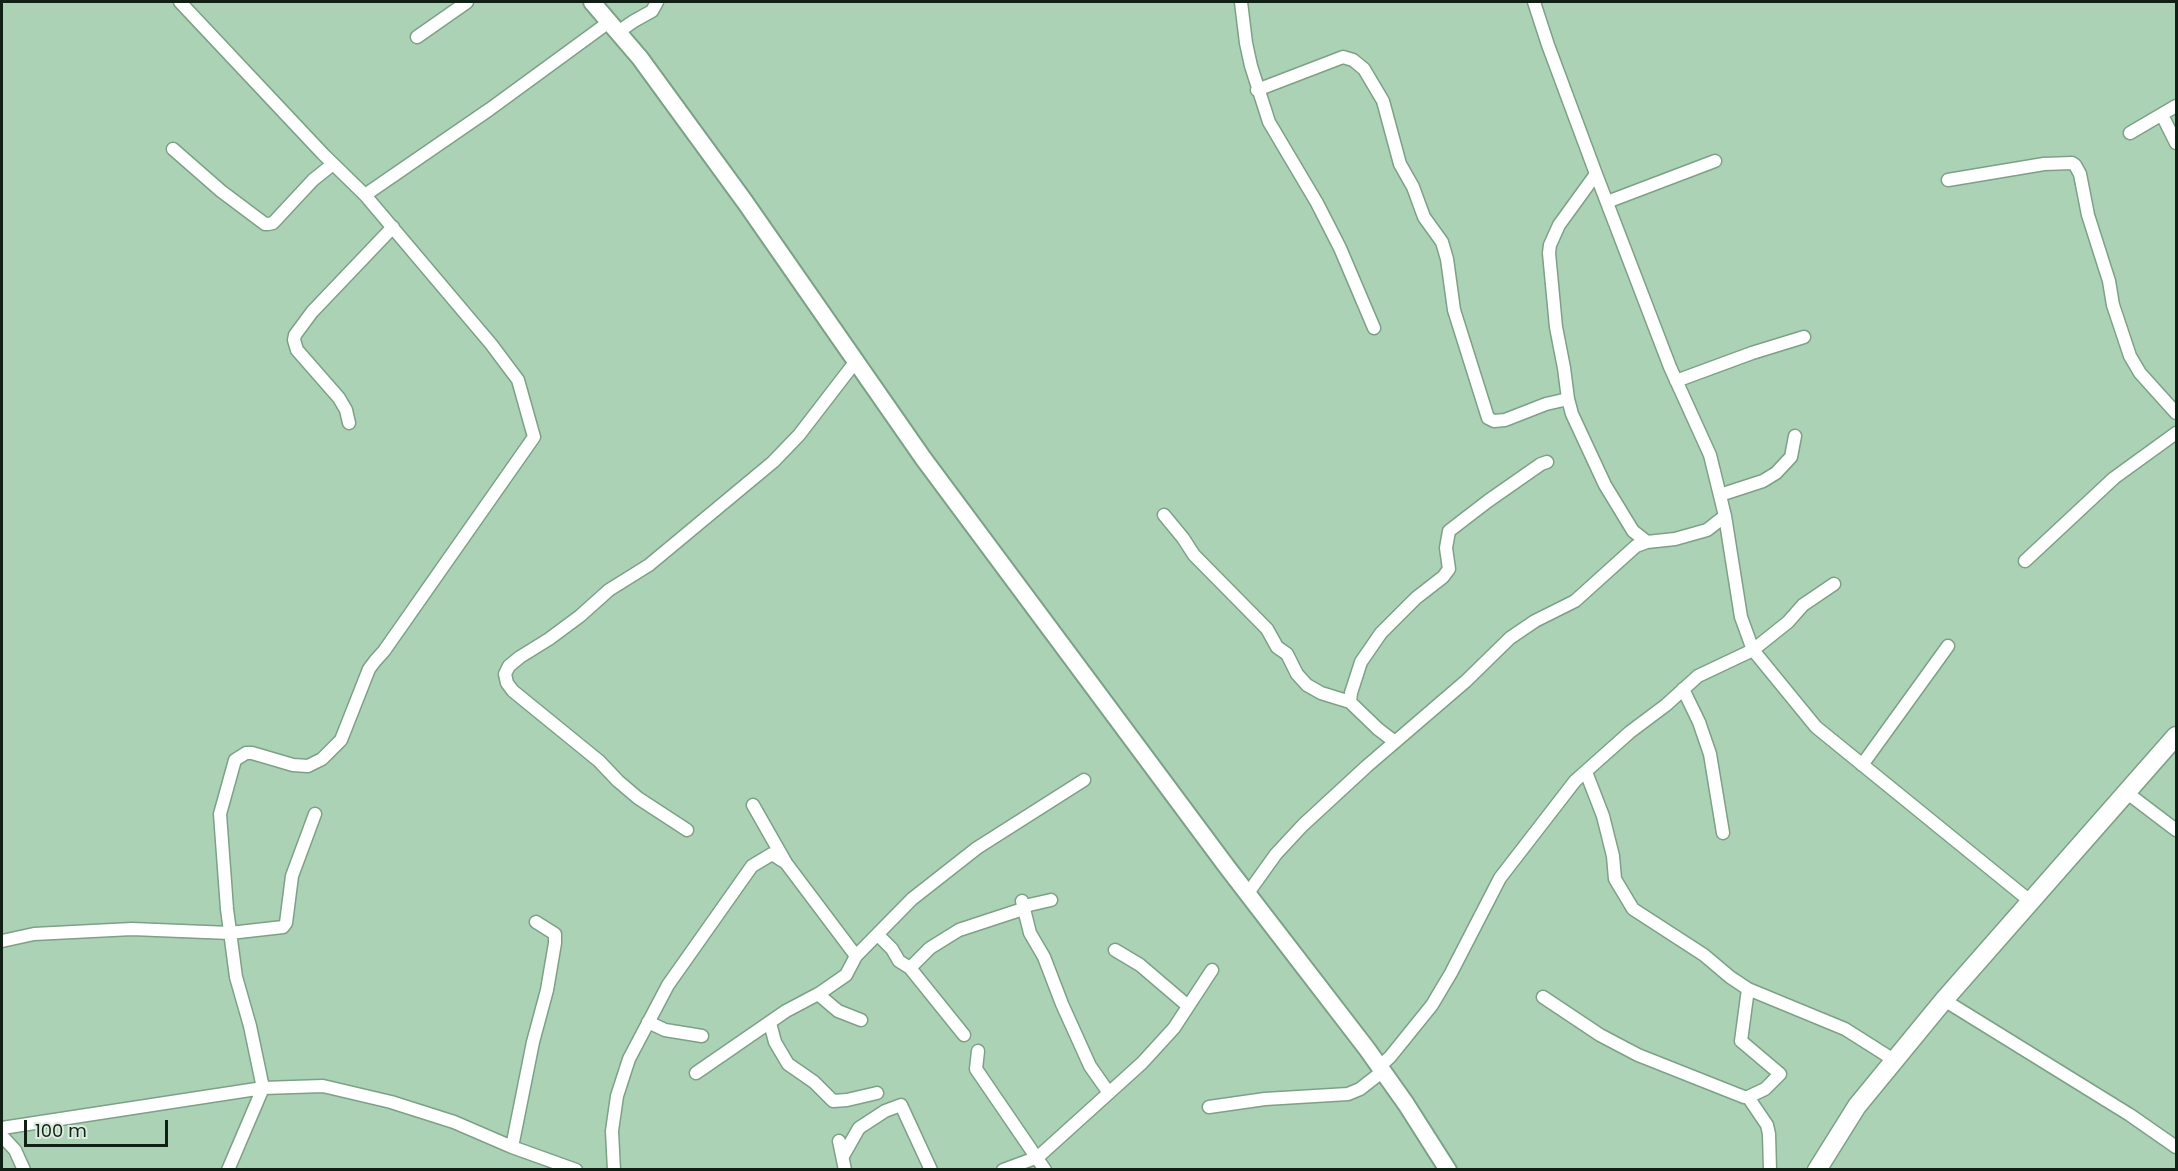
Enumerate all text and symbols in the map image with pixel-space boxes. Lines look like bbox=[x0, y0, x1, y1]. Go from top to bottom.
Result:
scale bar bbox=[27, 1108, 171, 1146]
text: 100 m bbox=[35, 1118, 87, 1143]

